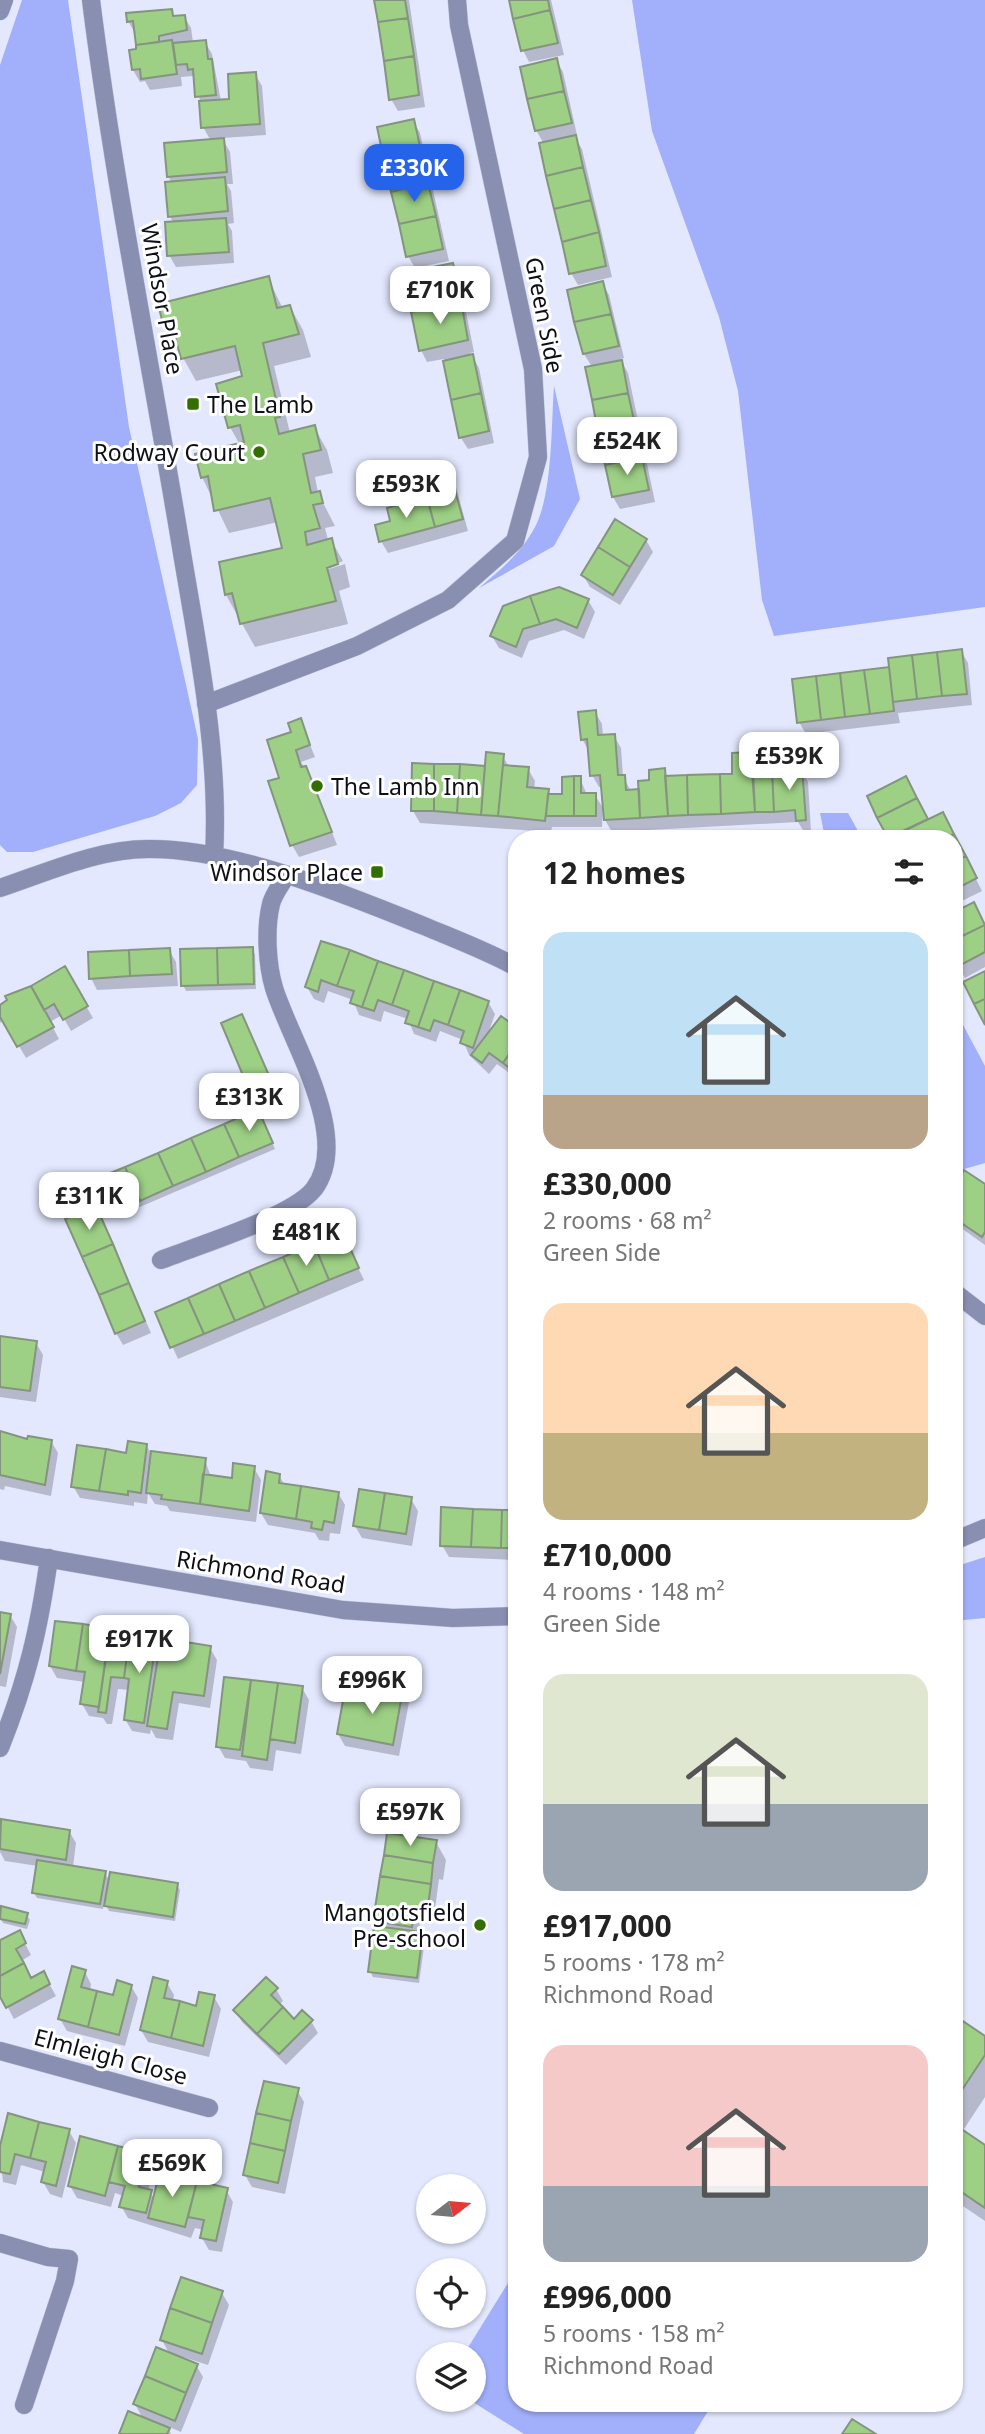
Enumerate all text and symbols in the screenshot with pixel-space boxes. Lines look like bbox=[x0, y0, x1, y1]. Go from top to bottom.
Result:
pin: £330K bbox=[365, 144, 463, 204]
text: £330K bbox=[380, 151, 448, 183]
street label: Windsor Place bbox=[134, 221, 192, 377]
street label: Green Side bbox=[518, 254, 572, 376]
pin: £710K bbox=[391, 266, 489, 326]
text: £710K bbox=[406, 273, 474, 305]
place label: The Lamb bbox=[207, 388, 314, 420]
marker: The Lamb bbox=[185, 396, 201, 412]
pin: £524K bbox=[578, 418, 676, 477]
text: £524K bbox=[593, 424, 661, 456]
place label: Rodway Court bbox=[93, 436, 245, 468]
marker: Rodway Court bbox=[251, 444, 267, 460]
pin: £593K bbox=[357, 461, 455, 520]
text: £593K bbox=[372, 467, 440, 499]
pin: £539K bbox=[740, 732, 838, 792]
text: £539K bbox=[755, 739, 823, 771]
place label: The Lamb Inn bbox=[331, 770, 480, 802]
marker: The Lamb Inn bbox=[309, 778, 325, 794]
text: 12 homes bbox=[543, 852, 686, 893]
icon: filters bbox=[890, 853, 928, 891]
place label: Windsor Place bbox=[210, 856, 363, 888]
marker: Windsor Place bbox=[369, 864, 385, 880]
icon: home bbox=[673, 977, 799, 1103]
pin: £313K bbox=[200, 1074, 298, 1133]
text: £313K bbox=[215, 1080, 283, 1112]
text: £330,000 bbox=[543, 1163, 672, 1204]
pin: £311K bbox=[40, 1172, 138, 1232]
text: £311K bbox=[55, 1179, 123, 1211]
text: 2 rooms · 68 m² bbox=[543, 1204, 712, 1236]
pin: £481K bbox=[257, 1208, 355, 1268]
text: £481K bbox=[272, 1215, 340, 1247]
text: Green Side bbox=[543, 1236, 661, 1268]
icon: home bbox=[673, 1348, 799, 1474]
text: £710,000 bbox=[543, 1534, 672, 1575]
street label: Richmond Road bbox=[174, 1542, 348, 1600]
text: 4 rooms · 148 m² bbox=[543, 1575, 725, 1607]
text: Green Side bbox=[543, 1607, 661, 1639]
pin: £917K bbox=[90, 1616, 188, 1675]
text: £917K bbox=[105, 1622, 173, 1654]
pin: £996K bbox=[323, 1656, 421, 1716]
text: £996K bbox=[338, 1663, 406, 1695]
icon: home bbox=[673, 1719, 799, 1845]
pin: £597K bbox=[361, 1788, 459, 1848]
text: £597K bbox=[376, 1795, 444, 1827]
place label: Mangotsfield Pre-school bbox=[324, 1896, 466, 1954]
text: £917,000 bbox=[543, 1905, 672, 1946]
marker: Mangotsfield Pre-school bbox=[472, 1917, 488, 1933]
text: 5 rooms · 178 m² bbox=[543, 1946, 725, 1978]
text: Richmond Road bbox=[543, 1978, 714, 2010]
street label: Elmleigh Close bbox=[31, 2020, 191, 2092]
icon: home bbox=[673, 2090, 799, 2216]
pin: £569K bbox=[123, 2140, 221, 2199]
text: £569K bbox=[138, 2146, 206, 2178]
north arrow bbox=[416, 2174, 486, 2244]
map controls bbox=[416, 2174, 486, 2412]
button: locate bbox=[416, 2258, 486, 2328]
text: £996,000 bbox=[543, 2276, 672, 2317]
text: 5 rooms · 158 m² bbox=[543, 2317, 725, 2349]
button: layers bbox=[416, 2342, 486, 2412]
text: Richmond Road bbox=[543, 2349, 714, 2381]

